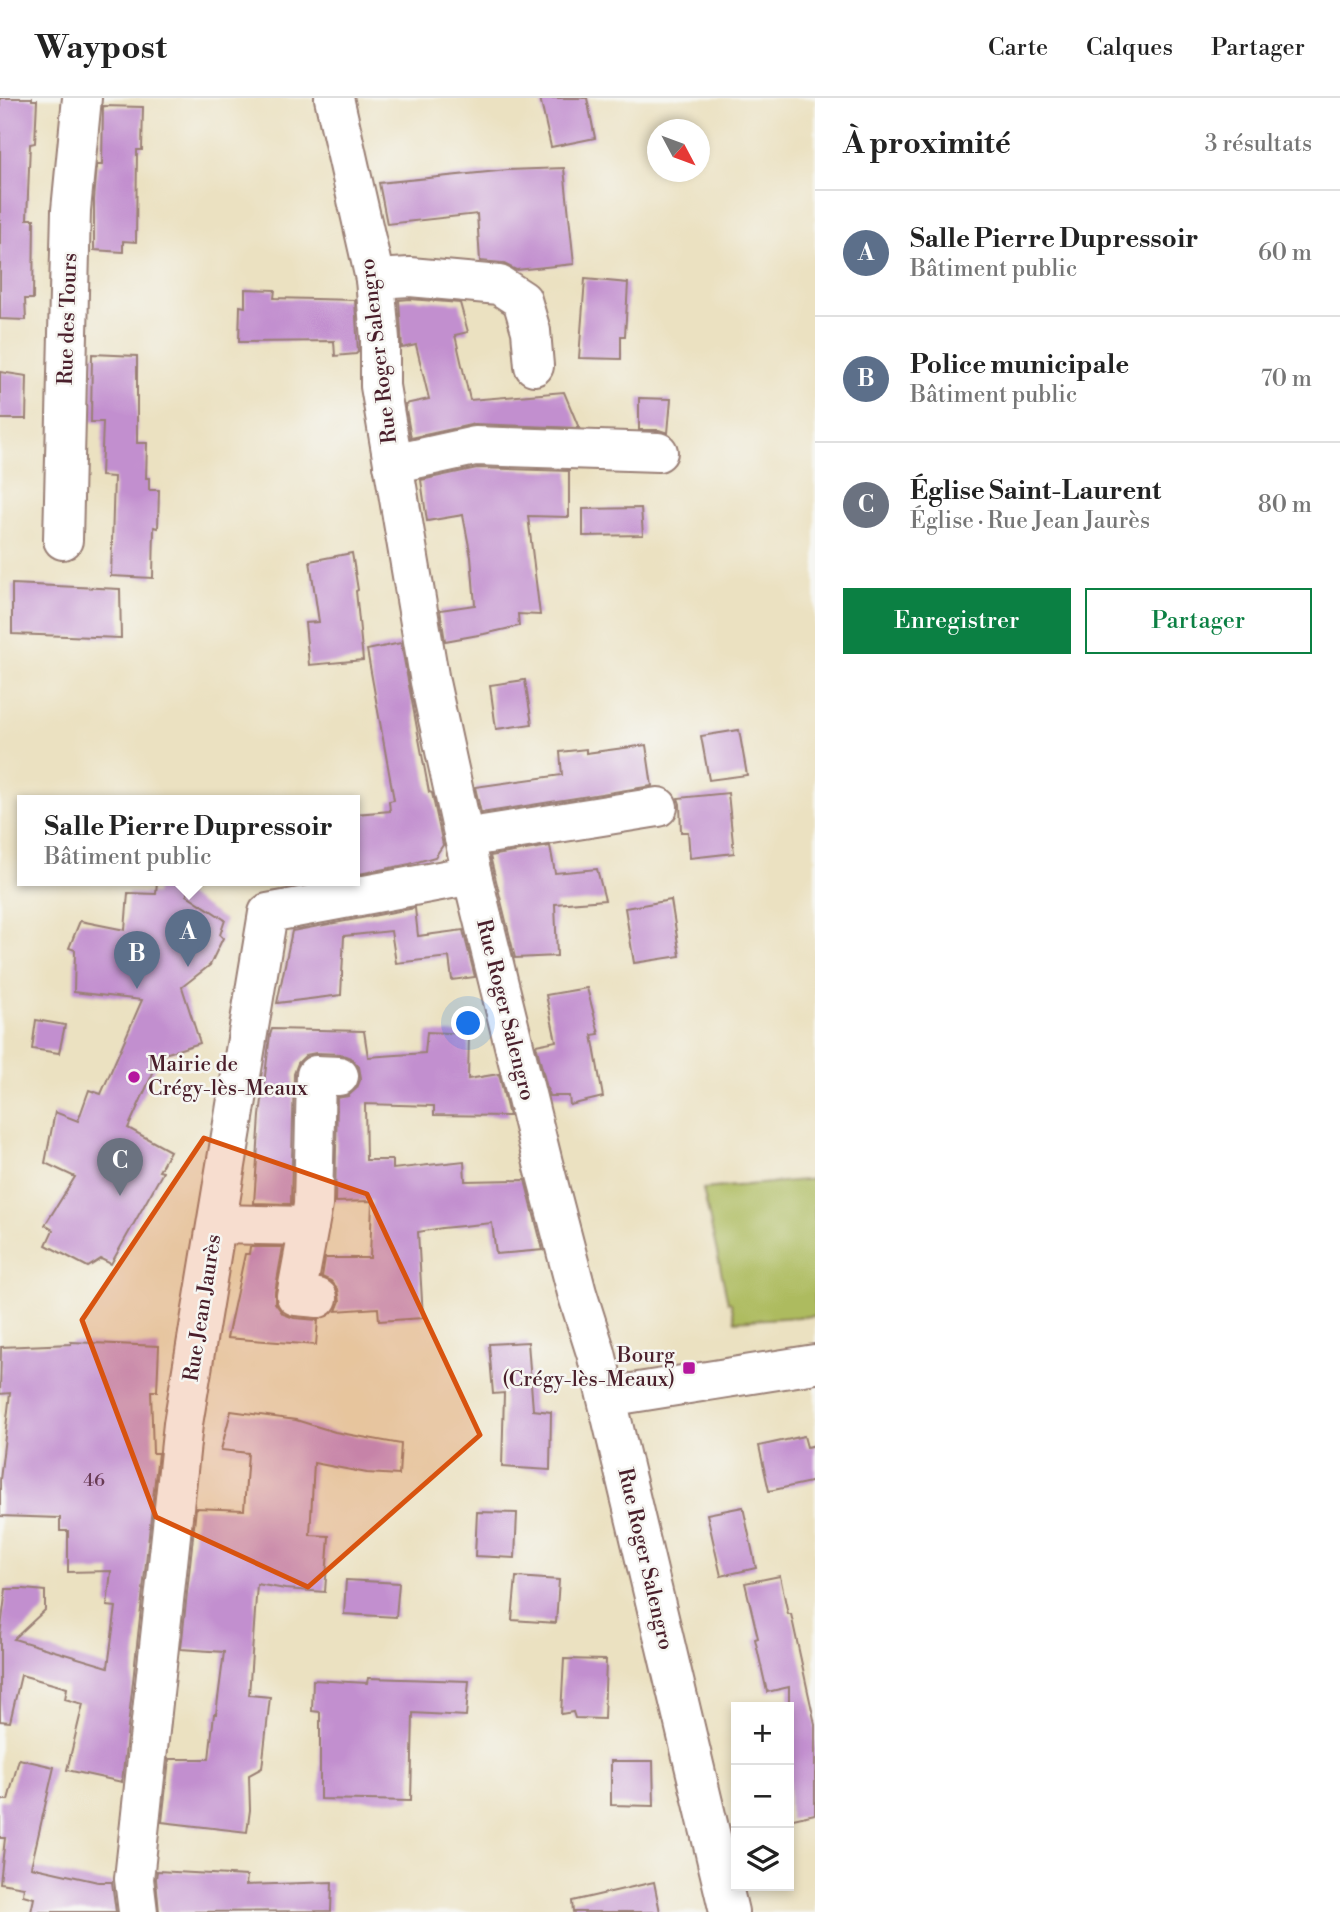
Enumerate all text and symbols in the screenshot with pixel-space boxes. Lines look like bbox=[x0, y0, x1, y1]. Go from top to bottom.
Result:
text: Waypost bbox=[35, 28, 167, 69]
text: Carte bbox=[988, 33, 1048, 63]
text: Calques bbox=[1086, 33, 1173, 63]
text: Partager bbox=[1211, 33, 1305, 63]
north arrow bbox=[647, 119, 710, 182]
text: À proximité bbox=[843, 125, 1011, 163]
text: 3 résultats bbox=[1205, 130, 1312, 158]
text: Salle Pierre Dupressoir bbox=[910, 223, 1198, 255]
text: A bbox=[858, 239, 874, 267]
text: 60 m bbox=[1258, 239, 1312, 267]
street label: Rue des Tours bbox=[53, 252, 83, 386]
text: Bâtiment public bbox=[910, 255, 1077, 283]
street label: Rue Roger Salengro bbox=[355, 257, 403, 445]
text: Police municipale bbox=[910, 349, 1129, 381]
text: B bbox=[857, 365, 875, 393]
text: 70 m bbox=[1261, 365, 1312, 393]
text: Bâtiment public bbox=[910, 381, 1077, 409]
text: Église Saint-Laurent bbox=[910, 475, 1161, 507]
text: C bbox=[858, 491, 874, 519]
text: 80 m bbox=[1258, 491, 1312, 519]
text: Église · Rue Jean Jaurès bbox=[910, 507, 1150, 535]
button: Enregistrer bbox=[843, 588, 1071, 654]
button: Partager bbox=[1085, 588, 1312, 654]
popup bbox=[17, 795, 360, 886]
text: Salle Pierre Dupressoir bbox=[44, 811, 333, 843]
text: Bâtiment public bbox=[44, 843, 212, 871]
pin: A bbox=[165, 909, 211, 967]
street label: Rue Roger Salengro bbox=[470, 917, 540, 1103]
pin: B bbox=[114, 931, 160, 989]
your location bbox=[451, 1006, 485, 1040]
place label: Mairie de Crégy-lès-Meaux bbox=[148, 1052, 308, 1102]
marker: Mairie de Crégy-lès-Meaux bbox=[126, 1069, 142, 1085]
pin: C bbox=[97, 1138, 143, 1196]
street label: Rue Jean Jaurès bbox=[179, 1233, 227, 1383]
place label: Bourg (Crégy-lès-Meaux) bbox=[502, 1343, 675, 1393]
marker: Bourg (Crégy-lès-Meaux) bbox=[681, 1360, 697, 1376]
street label: Rue Roger Salengro bbox=[611, 1465, 679, 1653]
house number: 46 bbox=[83, 1469, 105, 1492]
map controls bbox=[731, 1702, 794, 1891]
button: + bbox=[731, 1702, 794, 1765]
button: − bbox=[731, 1765, 794, 1828]
button: layers bbox=[731, 1828, 794, 1891]

